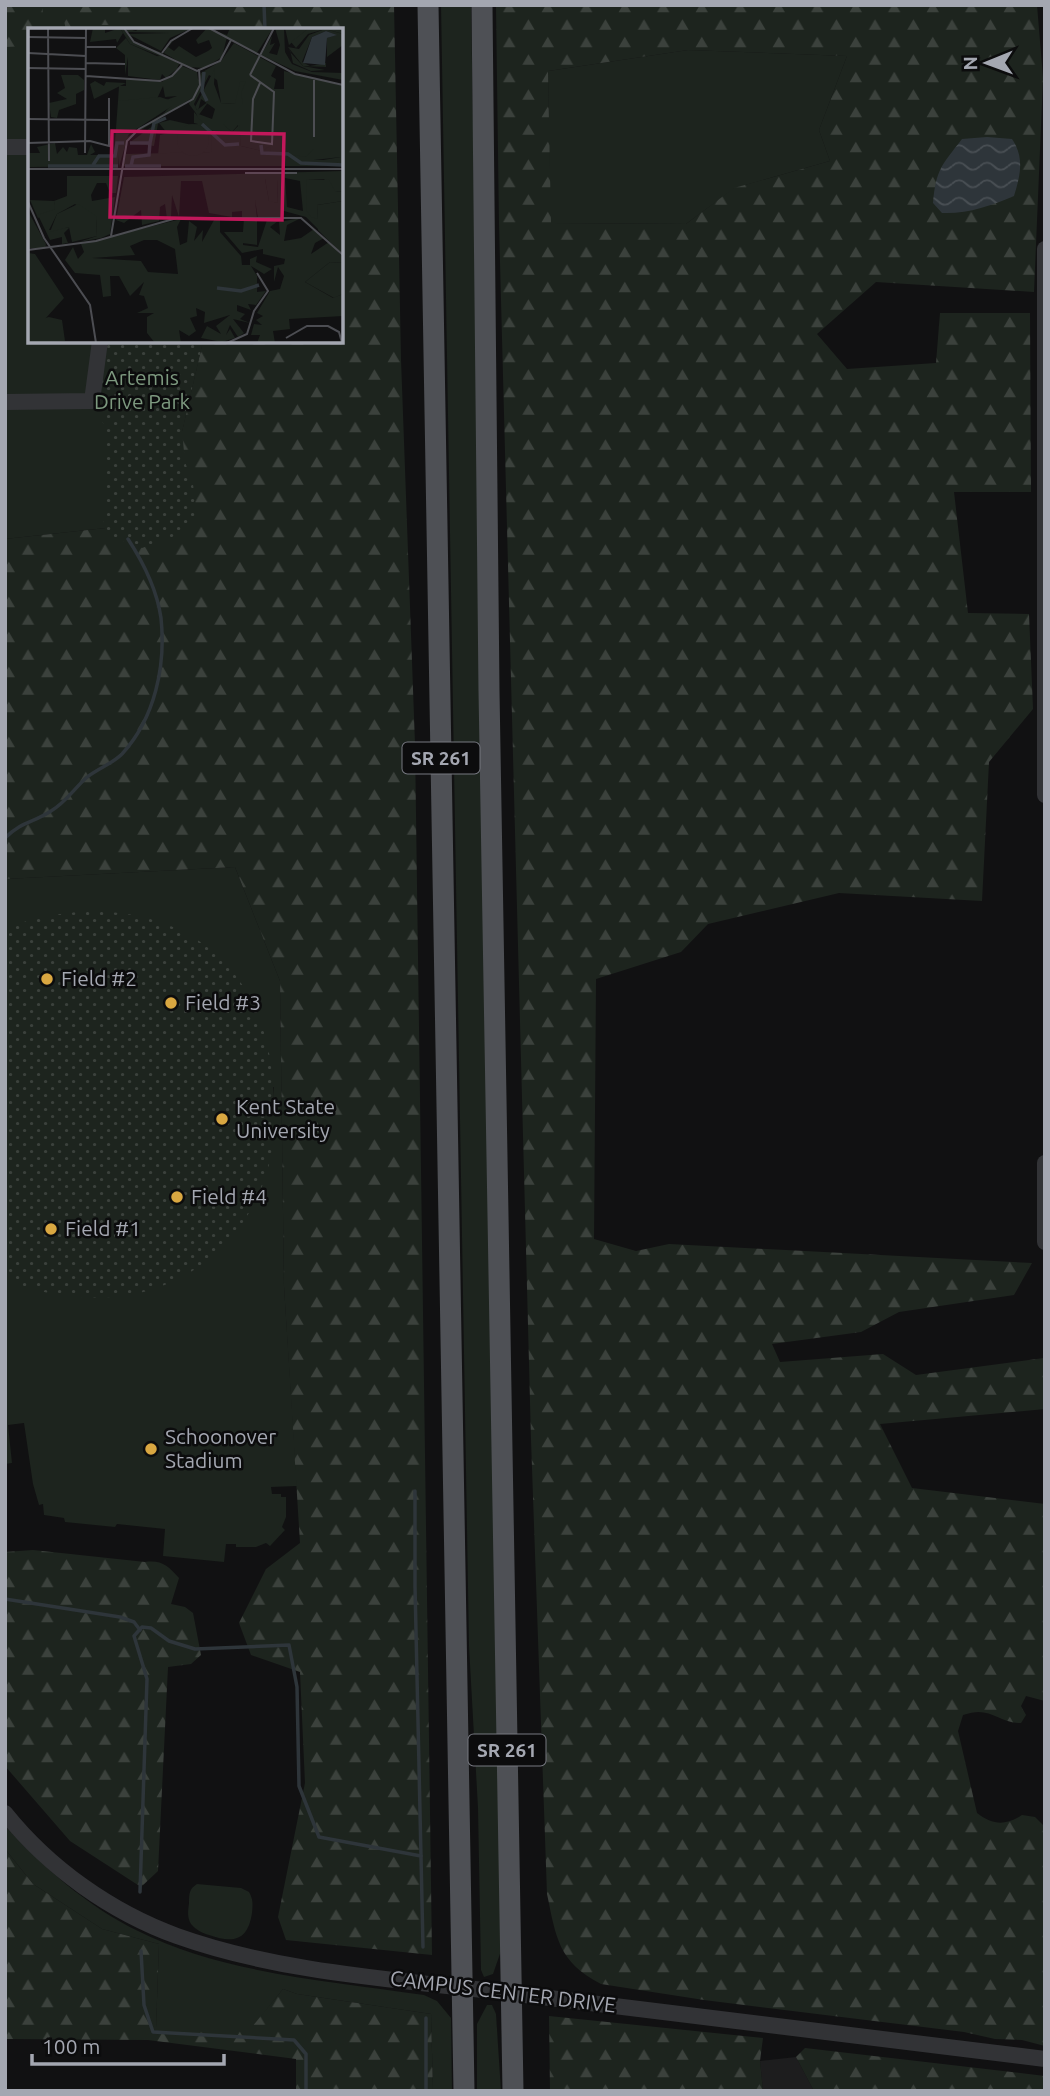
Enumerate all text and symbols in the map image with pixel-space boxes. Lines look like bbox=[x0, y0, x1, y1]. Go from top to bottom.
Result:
inset map bbox=[28, 28, 343, 343]
north arrow bbox=[952, 28, 1022, 98]
text: N bbox=[959, 56, 981, 71]
park label: Artemis Drive Park bbox=[94, 365, 190, 413]
road number: SR 261 bbox=[402, 743, 480, 774]
place label: Field #2 bbox=[61, 966, 137, 990]
marker: Field #2 bbox=[39, 971, 55, 987]
place label: Field #3 bbox=[185, 990, 261, 1014]
marker: Field #3 bbox=[163, 995, 179, 1011]
place label: Kent State University bbox=[236, 1094, 335, 1142]
marker: Kent State University bbox=[214, 1111, 230, 1127]
place label: Field #4 bbox=[191, 1184, 267, 1208]
marker: Field #4 bbox=[169, 1189, 185, 1205]
place label: Field #1 bbox=[65, 1216, 141, 1240]
marker: Field #1 bbox=[43, 1221, 59, 1237]
place label: Schoonover Stadium bbox=[165, 1424, 276, 1472]
marker: Schoonover Stadium bbox=[143, 1441, 159, 1457]
road number: SR 261 bbox=[468, 1734, 546, 1766]
street label: CAMPUS CENTER DRIVE bbox=[389, 1965, 617, 2017]
scale bar bbox=[32, 2022, 224, 2066]
text: 100 m bbox=[42, 2034, 100, 2058]

